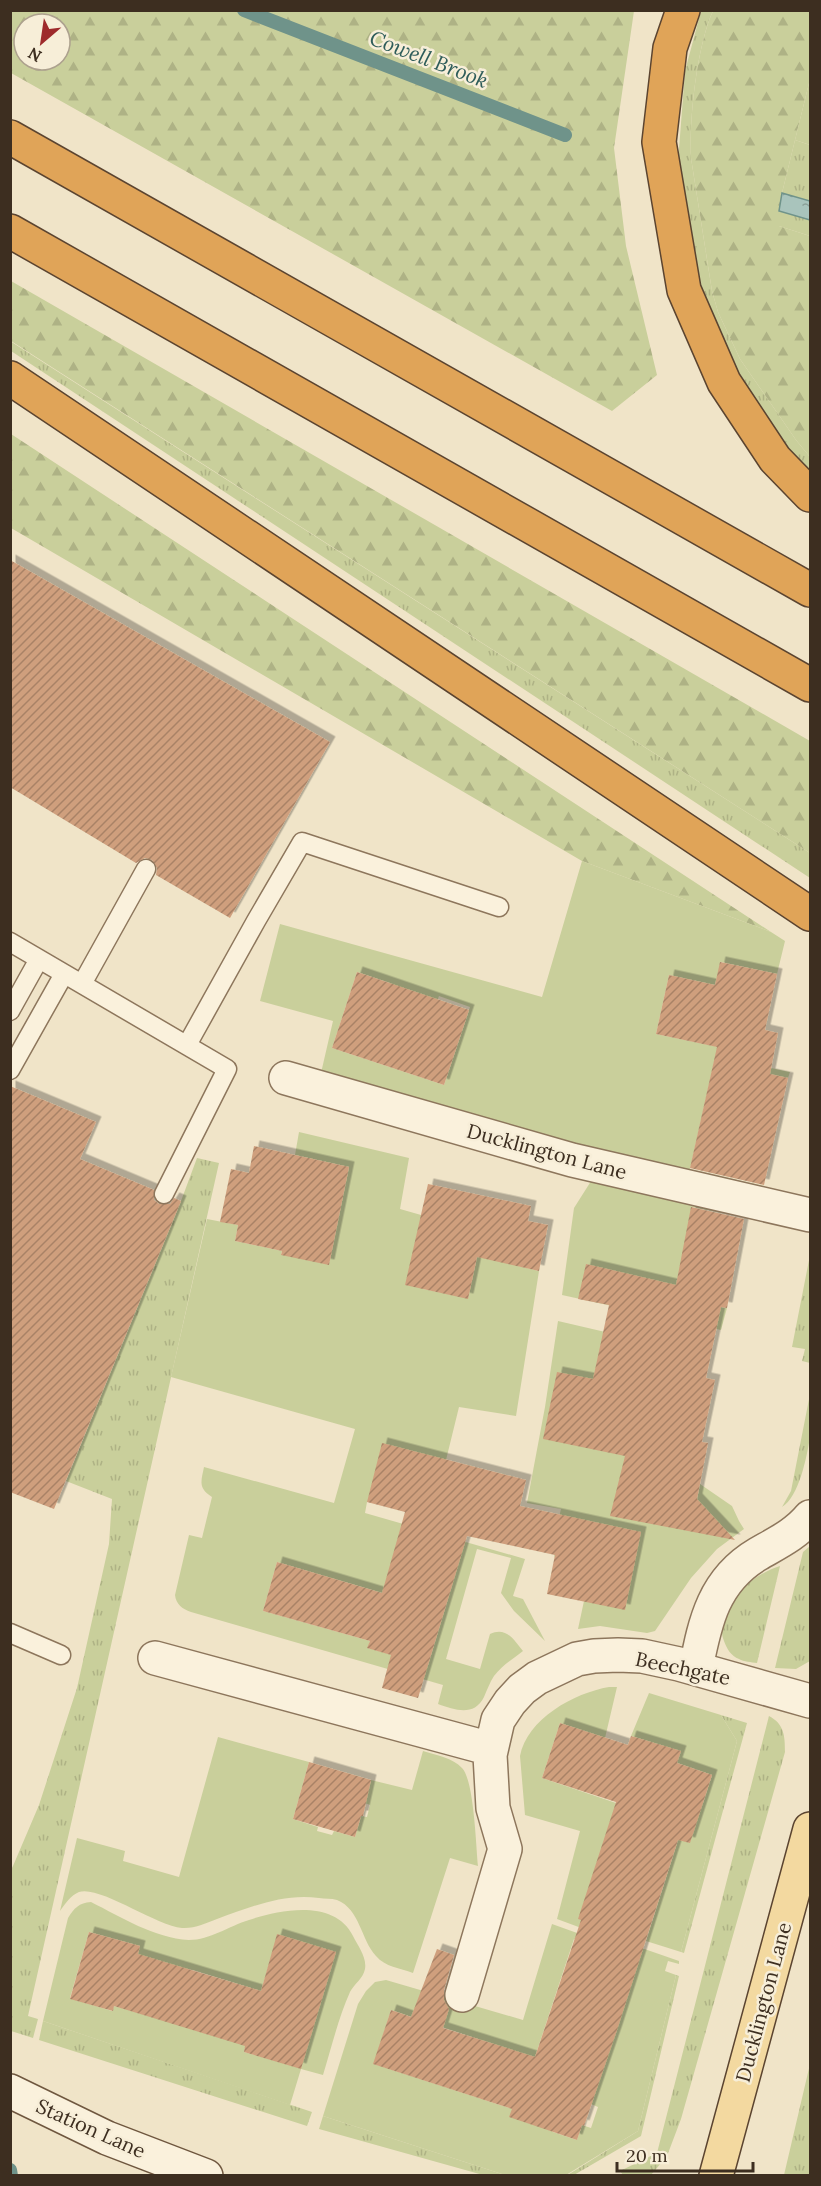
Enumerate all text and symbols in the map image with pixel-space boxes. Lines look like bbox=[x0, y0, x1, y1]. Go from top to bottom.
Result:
north arrow bbox=[12, 12, 72, 72]
water label: Cowell Brook bbox=[366, 24, 492, 94]
text: N bbox=[24, 43, 45, 67]
street label: Ducklington Lane bbox=[464, 1118, 630, 1184]
street label: Beechgate bbox=[633, 1646, 733, 1690]
street label: Ducklington Lane bbox=[730, 1919, 796, 2085]
street label: Station Lane bbox=[32, 2093, 150, 2163]
scale bar bbox=[617, 2135, 754, 2173]
text: 20 m bbox=[626, 2144, 668, 2167]

